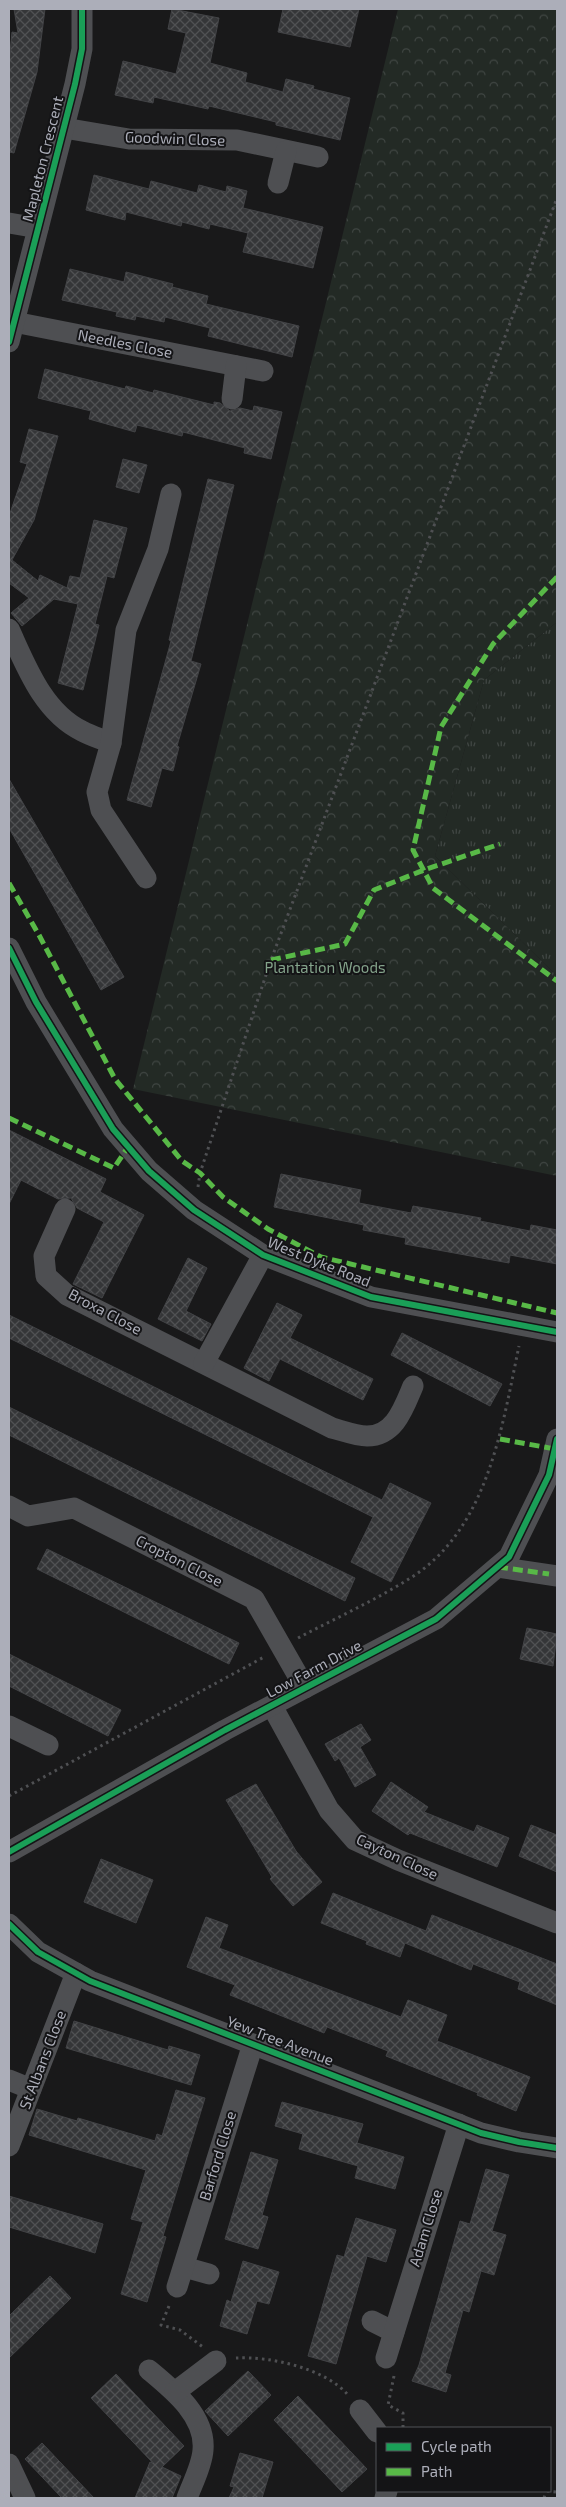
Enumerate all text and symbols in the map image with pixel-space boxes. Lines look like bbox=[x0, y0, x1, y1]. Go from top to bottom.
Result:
street label: Mapleton Crescent bbox=[18, 94, 66, 223]
street label: Goodwin Close bbox=[125, 127, 226, 149]
street label: Needles Close bbox=[76, 325, 174, 361]
park label: Plantation Woods bbox=[264, 958, 386, 976]
street label: West Dyke Road bbox=[265, 1232, 374, 1290]
street label: Broxa Close bbox=[66, 1284, 145, 1338]
street label: Cropton Close bbox=[133, 1531, 226, 1590]
street label: Low Farm Drive bbox=[263, 1635, 364, 1701]
street label: Cayton Close bbox=[354, 1829, 441, 1883]
street label: St Albans Close bbox=[15, 2008, 69, 2112]
street label: Yew Tree Avenue bbox=[224, 2011, 336, 2069]
street label: Barford Close bbox=[195, 2109, 239, 2203]
street label: Adam Close bbox=[405, 2187, 445, 2269]
legend bbox=[376, 2427, 551, 2492]
text: Cycle path bbox=[421, 2437, 492, 2455]
text: Path bbox=[421, 2462, 452, 2480]

